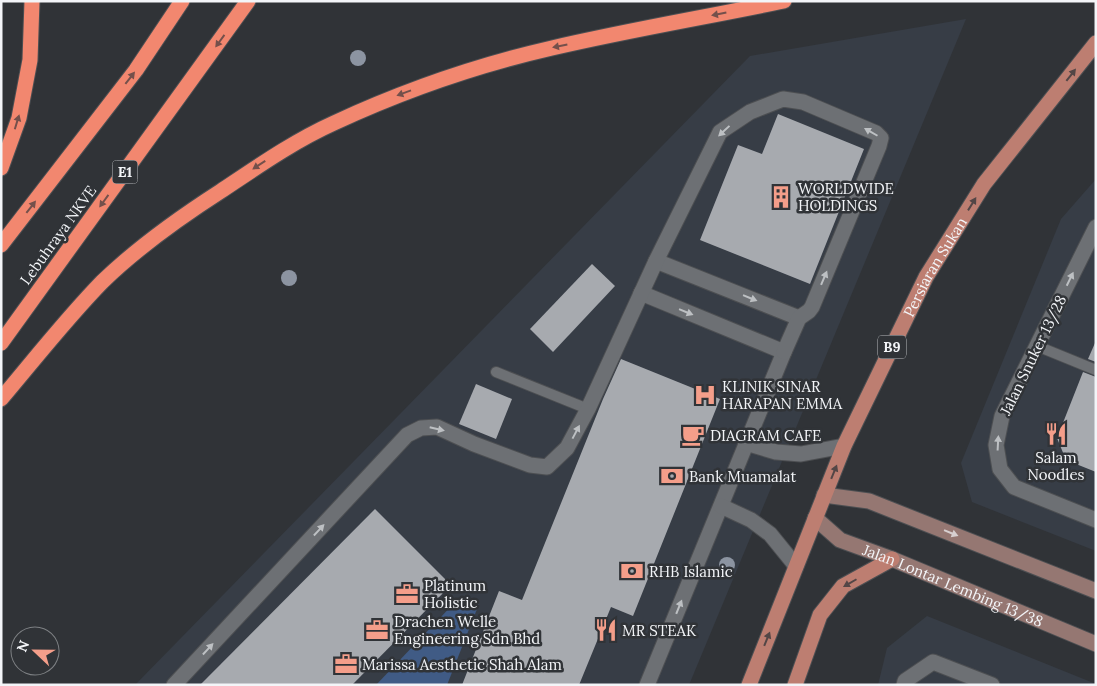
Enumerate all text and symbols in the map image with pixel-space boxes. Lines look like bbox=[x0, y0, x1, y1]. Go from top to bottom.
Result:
one-way arrow bbox=[711, 11, 727, 19]
one-way arrow bbox=[215, 34, 225, 48]
one-way arrow bbox=[552, 43, 568, 51]
one-way arrow bbox=[1065, 69, 1076, 82]
one-way arrow bbox=[125, 71, 135, 85]
one-way arrow bbox=[397, 90, 412, 97]
one-way arrow bbox=[14, 115, 22, 130]
one-way arrow bbox=[718, 125, 731, 136]
one-way arrow bbox=[865, 127, 878, 136]
road number: E1 bbox=[112, 160, 138, 183]
one-way arrow bbox=[252, 160, 266, 170]
place label: WORLDWIDE HOLDINGS bbox=[798, 179, 894, 215]
street label: Lebuhraya NKVE bbox=[16, 182, 100, 288]
building icon: WORLDWIDE HOLDINGS bbox=[768, 184, 794, 210]
one-way arrow bbox=[99, 194, 109, 208]
one-way arrow bbox=[967, 197, 976, 210]
one-way arrow bbox=[26, 200, 36, 214]
street label: Persiaran Sukan bbox=[899, 213, 971, 320]
one-way arrow bbox=[820, 271, 828, 285]
one-way arrow bbox=[1066, 272, 1074, 286]
street label: Jalan Snuker 13/28 bbox=[995, 292, 1071, 419]
one-way arrow bbox=[743, 295, 757, 303]
one-way arrow bbox=[679, 308, 693, 316]
road number: B9 bbox=[878, 336, 906, 358]
place label: KLINIK SINAR HARAPAN EMMA bbox=[722, 377, 843, 413]
hospital icon: KLINIK SINAR HARAPAN EMMA bbox=[692, 382, 718, 408]
restaurant icon: Salam Noodles bbox=[1043, 421, 1069, 447]
cafe icon: DIAGRAM CAFE bbox=[680, 422, 706, 448]
one-way arrow bbox=[430, 425, 445, 433]
one-way arrow bbox=[572, 425, 580, 440]
place label: DIAGRAM CAFE bbox=[710, 426, 821, 445]
one-way arrow bbox=[994, 434, 1002, 450]
place label: Salam Noodles bbox=[1028, 448, 1085, 484]
bank icon: Bank Muamalat bbox=[659, 463, 685, 489]
one-way arrow bbox=[830, 465, 838, 479]
place label: Bank Muamalat bbox=[689, 467, 797, 486]
one-way arrow bbox=[313, 525, 325, 537]
one-way arrow bbox=[944, 529, 959, 537]
street label: Jalan Lontar Lembing 13/38 bbox=[859, 539, 1046, 630]
bank icon: RHB Islamic bbox=[619, 558, 645, 584]
place label: RHB Islamic bbox=[649, 562, 733, 581]
place label: Platinum Holistic bbox=[424, 576, 486, 612]
one-way arrow bbox=[843, 578, 856, 587]
office icon: Platinum Holistic bbox=[394, 581, 420, 607]
one-way arrow bbox=[675, 599, 683, 614]
place label: Drachen Welle Engineering Sdn Bhd bbox=[394, 612, 540, 648]
office icon: Drachen Welle Engineering Sdn Bhd bbox=[364, 617, 390, 643]
restaurant icon: MR STEAK bbox=[593, 617, 619, 643]
place label: MR STEAK bbox=[622, 621, 697, 640]
north arrow bbox=[10, 626, 60, 676]
one-way arrow bbox=[764, 632, 771, 647]
text: N bbox=[13, 638, 33, 655]
one-way arrow bbox=[202, 644, 214, 656]
office icon: Marissa Aesthetic Shah Alam bbox=[333, 651, 359, 677]
place label: Marissa Aesthetic Shah Alam bbox=[362, 655, 562, 674]

